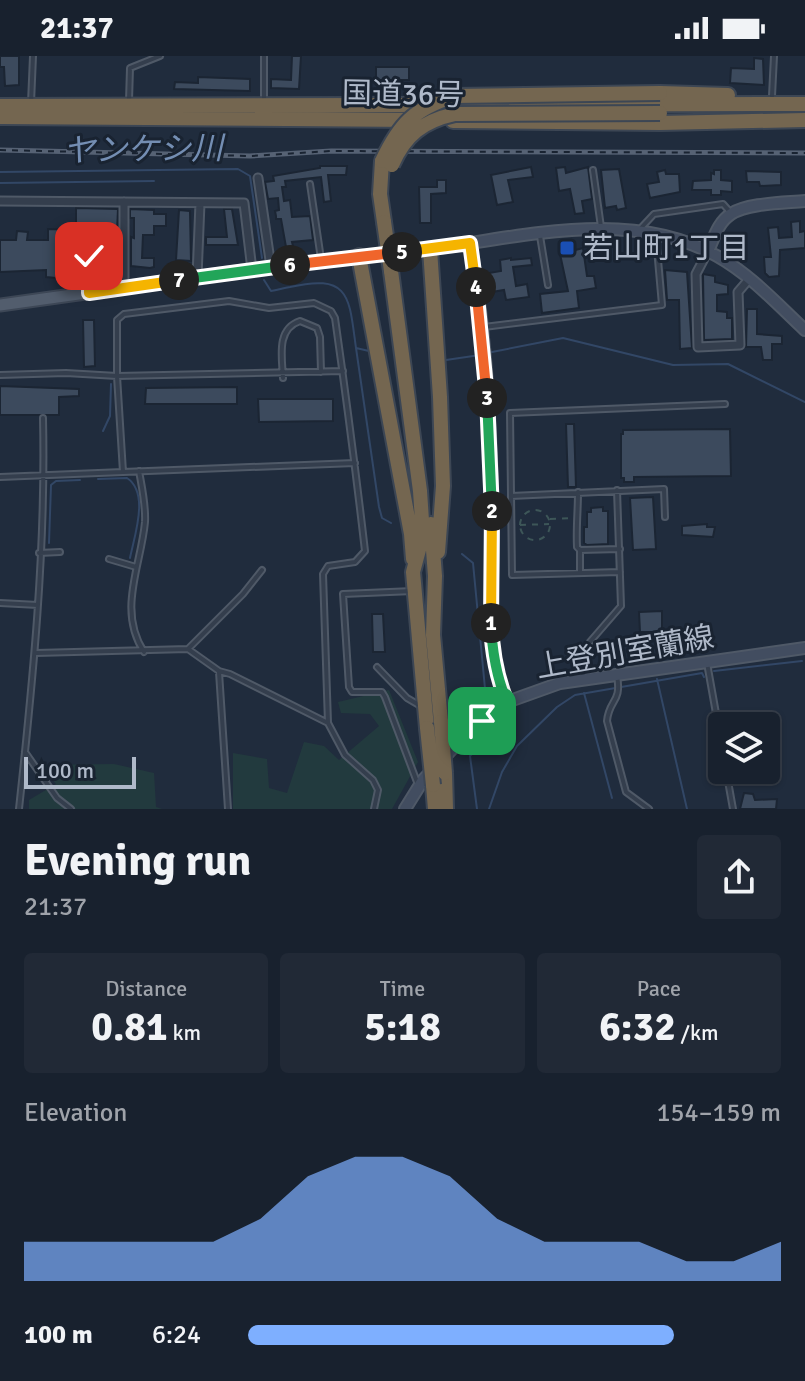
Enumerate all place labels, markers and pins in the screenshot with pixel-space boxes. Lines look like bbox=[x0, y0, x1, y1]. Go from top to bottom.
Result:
pin bbox=[55, 222, 123, 290]
place label: 若山町1丁目 bbox=[583, 230, 749, 267]
pin: 5 bbox=[382, 232, 422, 272]
marker: 若山町1丁目 bbox=[558, 239, 576, 257]
pin: 6 bbox=[270, 245, 310, 285]
pin: 7 bbox=[159, 260, 199, 300]
pin: 4 bbox=[456, 267, 496, 307]
pin: 3 bbox=[467, 378, 507, 418]
pin: 2 bbox=[472, 491, 512, 531]
pin: 1 bbox=[471, 603, 511, 643]
pin bbox=[448, 687, 516, 755]

